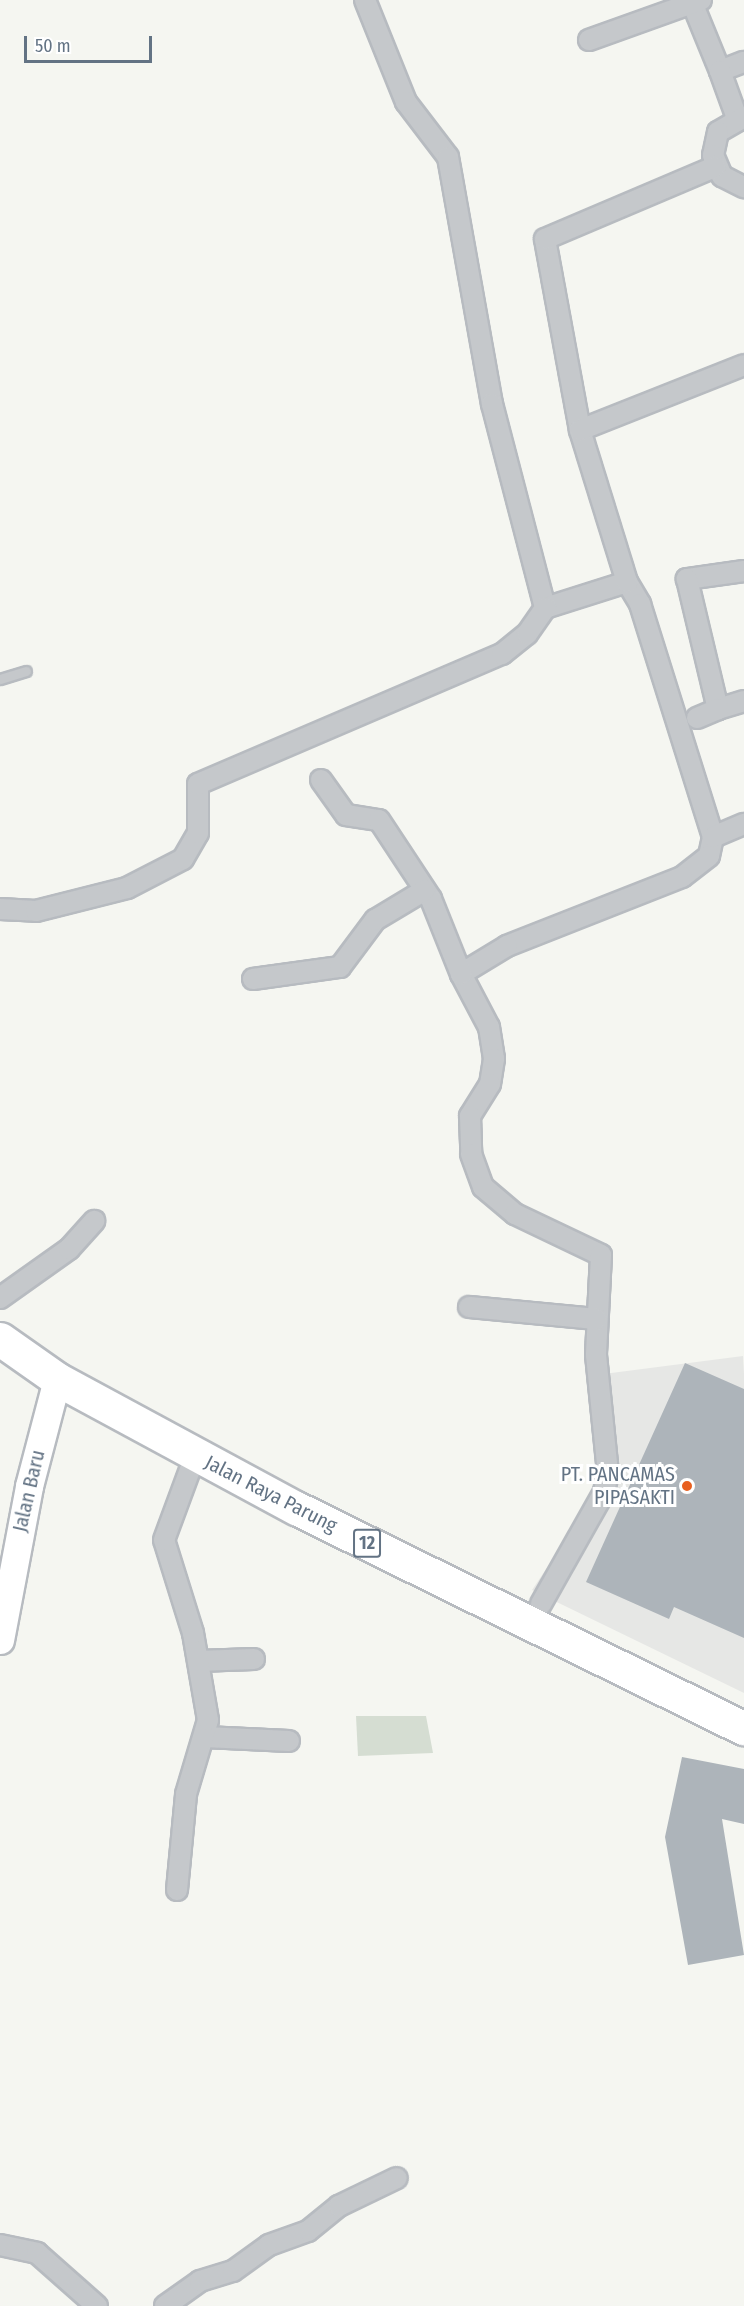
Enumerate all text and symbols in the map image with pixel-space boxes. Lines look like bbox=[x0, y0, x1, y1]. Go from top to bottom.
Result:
scale bar bbox=[27, 24, 154, 62]
text: 50 m bbox=[35, 35, 71, 57]
street label: Jalan Baru bbox=[8, 1448, 50, 1534]
street label: Jalan Raya Parung bbox=[201, 1450, 341, 1538]
place label: PT. PANCAMAS PIPASAKTI bbox=[561, 1462, 675, 1509]
marker: PT. PANCAMAS PIPASAKTI bbox=[680, 1479, 694, 1493]
road number: 12 bbox=[352, 1528, 382, 1558]

